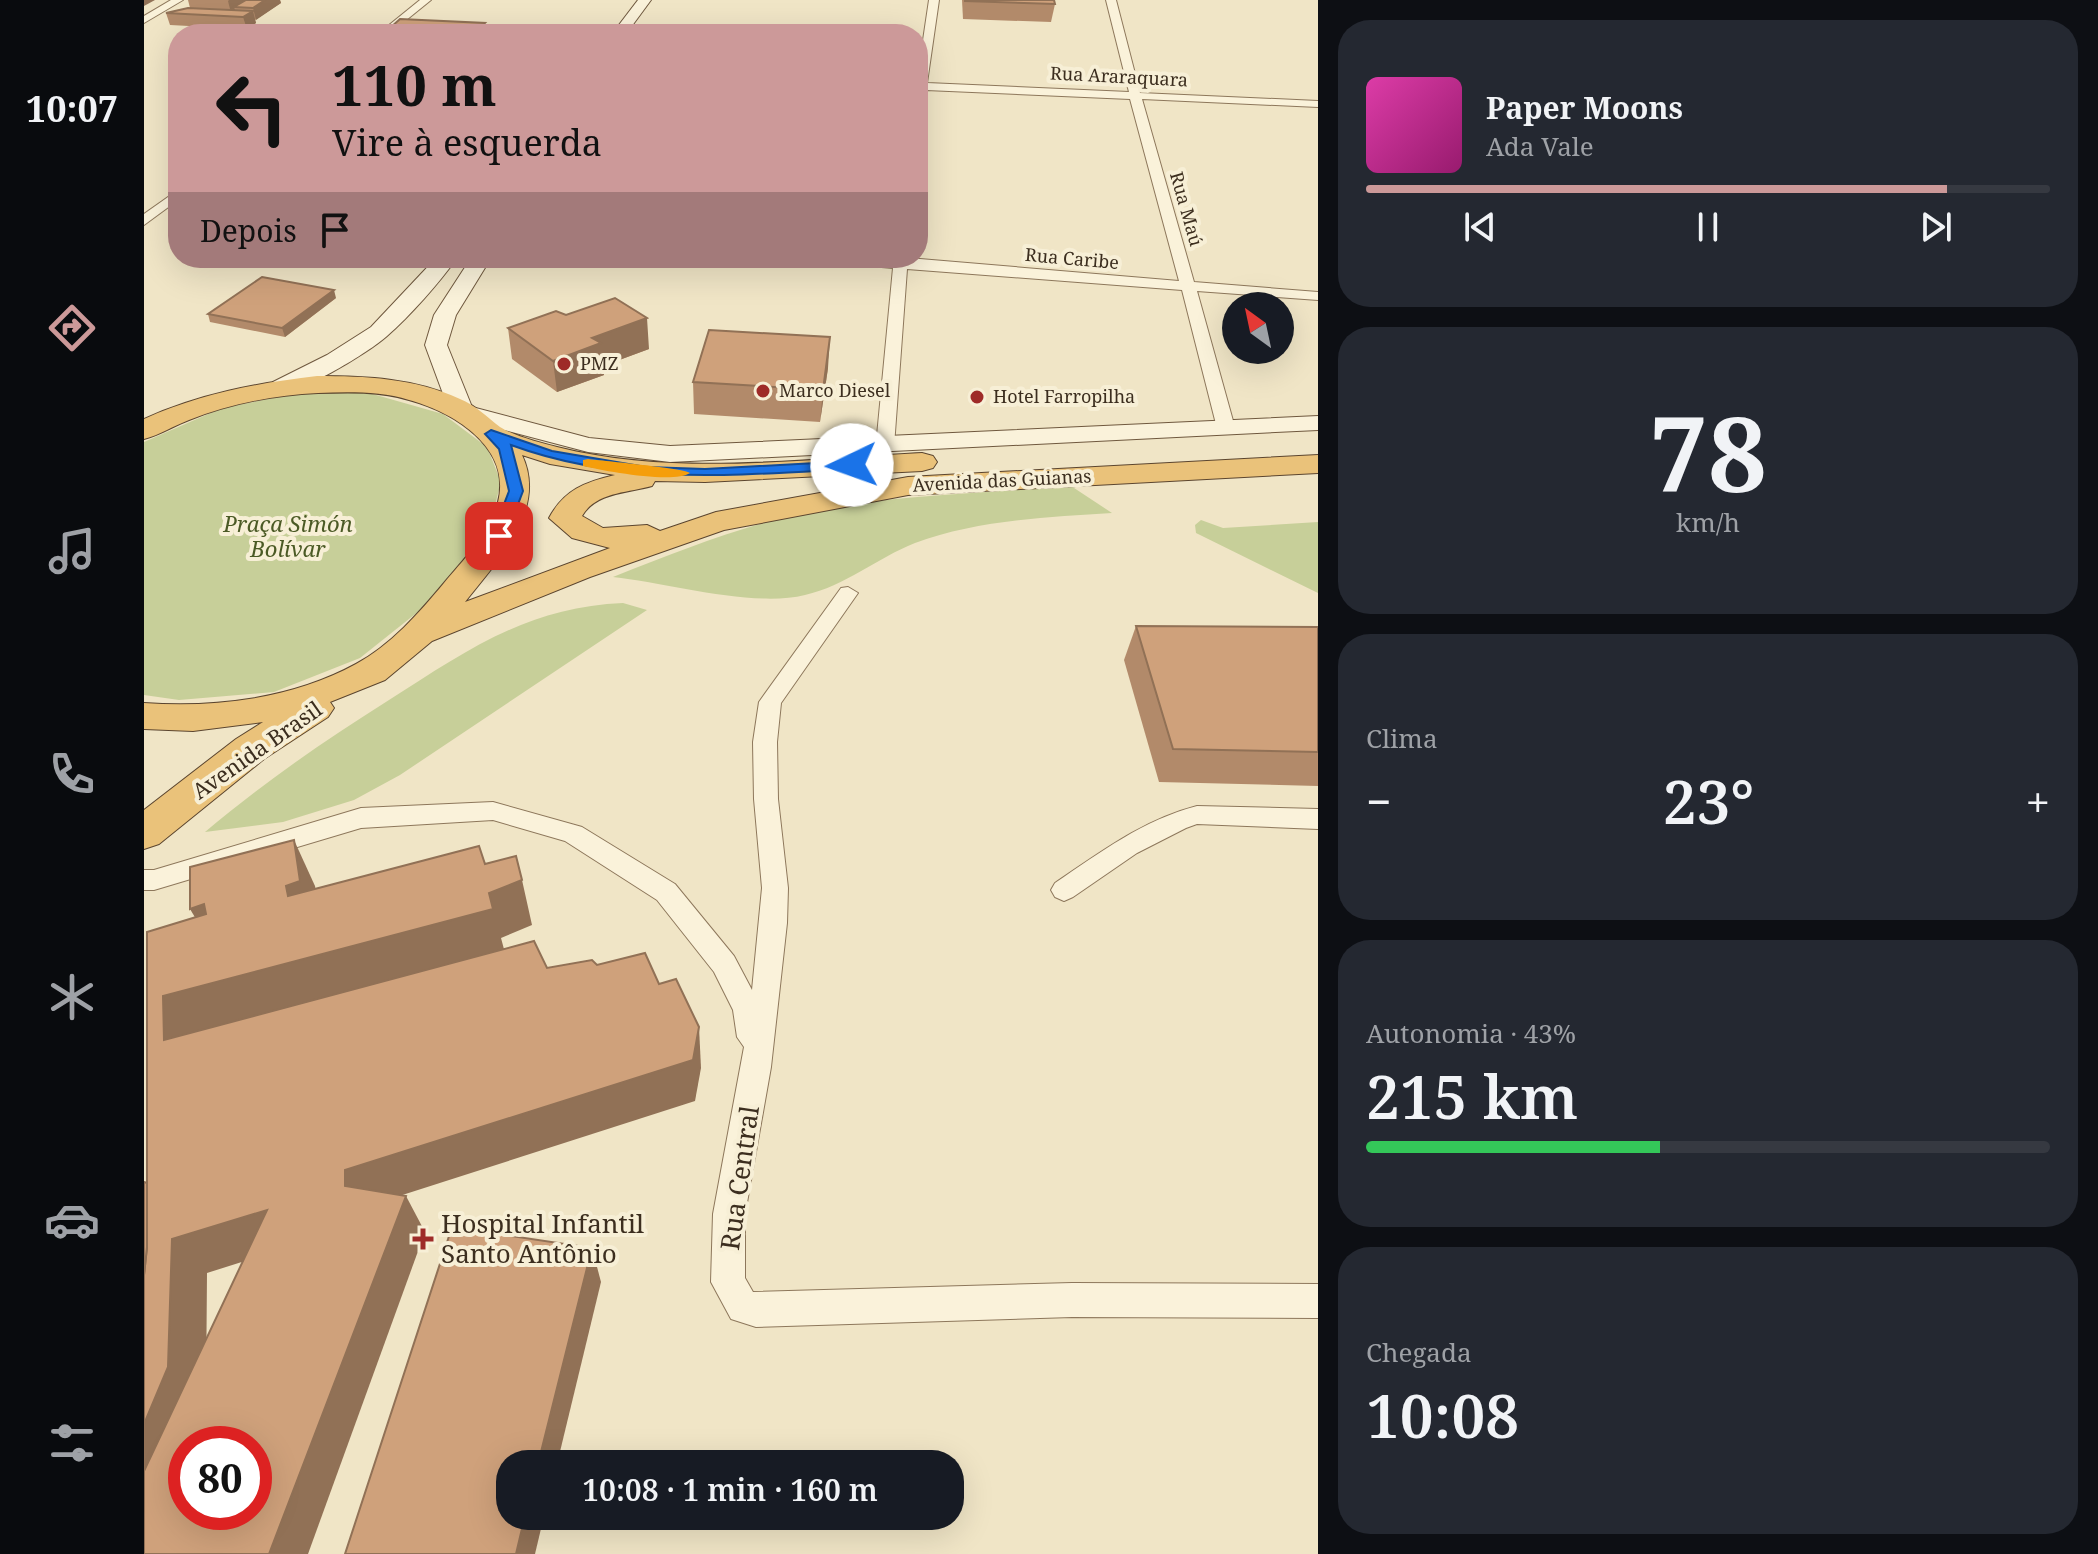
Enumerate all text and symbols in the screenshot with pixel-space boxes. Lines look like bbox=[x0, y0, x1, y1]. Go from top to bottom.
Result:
text: 110 m bbox=[332, 46, 497, 122]
icon: left bbox=[200, 56, 304, 160]
street label: Rua Araraquara bbox=[1049, 60, 1189, 92]
text: 10:07 bbox=[26, 84, 118, 133]
text: Paper Moons bbox=[1486, 87, 1683, 128]
text: Vire à esquerda bbox=[332, 118, 602, 167]
text: Ada Vale bbox=[1486, 128, 1594, 164]
street label: Rua Maú bbox=[1165, 169, 1209, 249]
icon: previous bbox=[1458, 205, 1502, 249]
icon: pause bbox=[1686, 205, 1730, 249]
icon: next bbox=[1914, 205, 1958, 249]
icon: arrive bbox=[313, 208, 357, 252]
text: Depois bbox=[200, 210, 297, 251]
street label: Rua Caribe bbox=[1024, 242, 1120, 274]
north arrow bbox=[1222, 292, 1294, 364]
map controls bbox=[1222, 292, 1294, 364]
icon: directions bbox=[44, 300, 100, 356]
place label: PMZ bbox=[580, 351, 618, 375]
marker: PMZ bbox=[555, 355, 573, 373]
place label: Marco Diesel bbox=[779, 378, 891, 402]
text: 78 bbox=[1649, 381, 1767, 522]
marker: Marco Diesel bbox=[754, 382, 772, 400]
place label: Hotel Farropilha bbox=[993, 384, 1135, 408]
marker: Hotel Farropilha bbox=[968, 388, 986, 406]
position arrow bbox=[810, 423, 894, 507]
street label: Avenida das Guianas bbox=[912, 463, 1092, 497]
pin bbox=[465, 502, 533, 570]
text: km/h bbox=[1676, 504, 1740, 540]
park label: Praça Simón Bolívar bbox=[222, 508, 353, 563]
icon: arrive bbox=[477, 514, 521, 558]
icon: music bbox=[44, 523, 100, 579]
street label: Avenida Brasil bbox=[186, 693, 327, 805]
text: Clima bbox=[1366, 720, 1438, 756]
icon: phone bbox=[44, 746, 100, 802]
text: 23° bbox=[1663, 760, 1754, 842]
text: − bbox=[1366, 771, 1391, 831]
text: + bbox=[2025, 771, 2050, 831]
icon: climate bbox=[44, 969, 100, 1025]
text: Autonomia · 43% bbox=[1366, 1015, 1576, 1051]
text: 215 km bbox=[1366, 1055, 1578, 1137]
street label: Rua Central bbox=[711, 1103, 767, 1252]
icon: car bbox=[44, 1192, 100, 1248]
place label: Hospital Infantil Santo Antônio bbox=[441, 1205, 644, 1271]
marker: Hospital Infantil Santo Antônio bbox=[412, 1228, 434, 1250]
text: Chegada bbox=[1366, 1334, 1472, 1370]
text: 10:08 bbox=[1366, 1374, 1519, 1456]
icon: filters bbox=[44, 1415, 100, 1471]
speed limit sign: 80 bbox=[168, 1426, 272, 1530]
text: 10:08 · 1 min · 160 m bbox=[582, 1469, 878, 1510]

